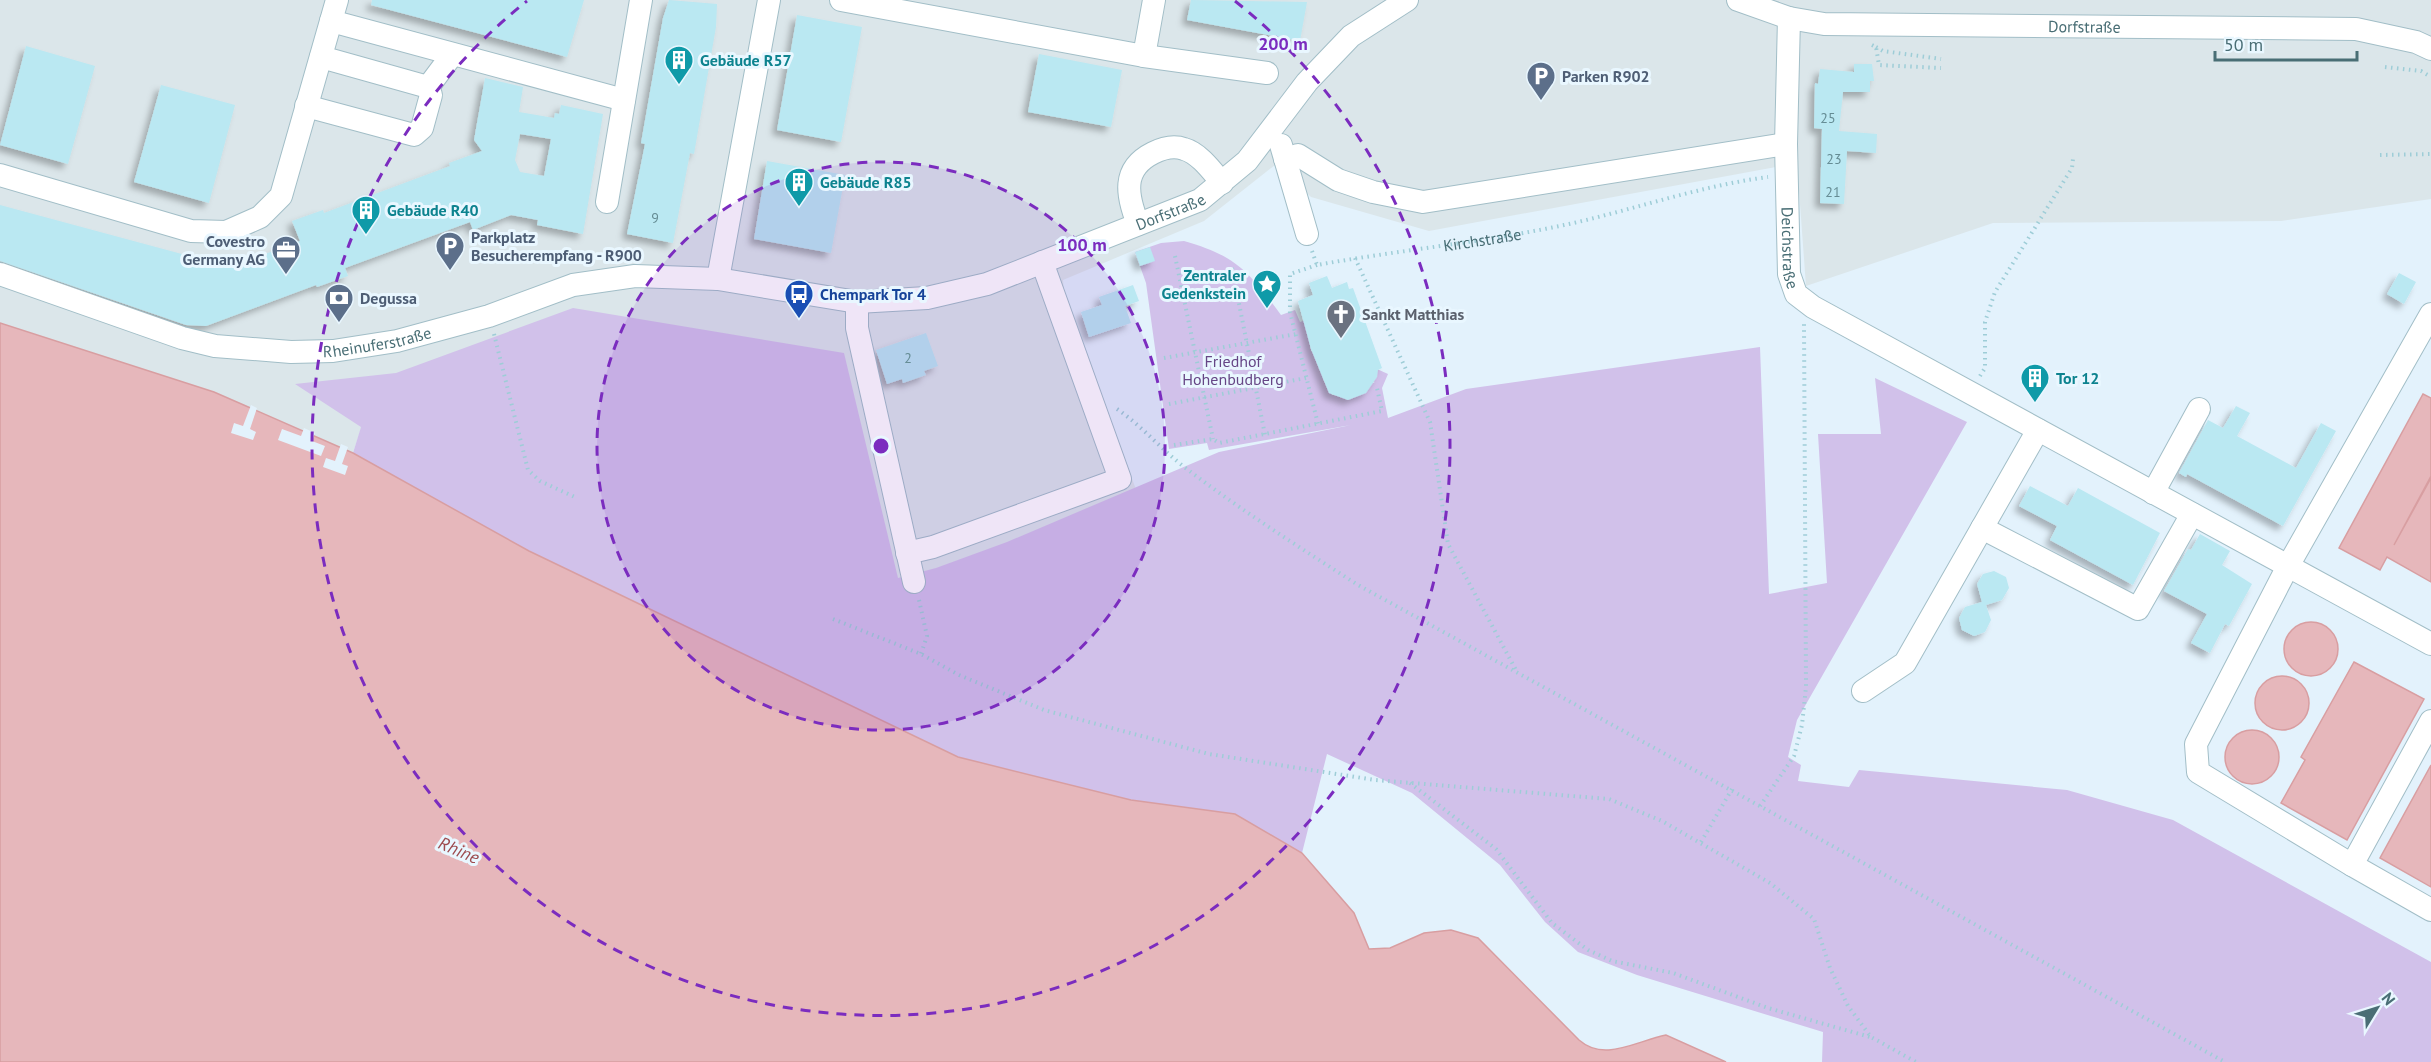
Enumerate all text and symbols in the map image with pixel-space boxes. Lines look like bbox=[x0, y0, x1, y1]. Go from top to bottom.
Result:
street label: Dorfstraße bbox=[2048, 16, 2121, 37]
scale bar bbox=[2215, 24, 2358, 62]
text: 200 m bbox=[1258, 32, 1308, 55]
text: 50 m bbox=[2224, 33, 2263, 56]
building icon: Gebäude R57 bbox=[663, 44, 695, 86]
place label: Gebäude R57 bbox=[700, 50, 792, 70]
parking icon: Parken R902 bbox=[1525, 60, 1557, 102]
place label: Parken R902 bbox=[1562, 66, 1650, 86]
house number: 25 bbox=[1820, 109, 1836, 127]
house number: 23 bbox=[1826, 150, 1842, 168]
building icon: Gebäude R85 bbox=[783, 166, 815, 208]
place label: Gebäude R85 bbox=[820, 172, 912, 192]
house number: 21 bbox=[1825, 183, 1841, 201]
street label: Dorfstraße bbox=[1133, 190, 1210, 234]
building icon: Gebäude R40 bbox=[350, 194, 382, 236]
place label: Gebäude R40 bbox=[387, 200, 479, 220]
street label: Deichstraße bbox=[1777, 207, 1803, 291]
house number: 9 bbox=[651, 209, 659, 227]
street label: Kirchstraße bbox=[1442, 224, 1523, 255]
place label: Parkplatz Besucherempfang - R900 bbox=[471, 227, 642, 265]
parking icon: Parkplatz Besucherempfang - R900 bbox=[434, 230, 466, 272]
place label: Covestro Germany AG bbox=[183, 231, 265, 269]
text: 100 m bbox=[1057, 233, 1107, 256]
office icon: Covestro Germany AG bbox=[270, 234, 302, 276]
place label: Zentraler Gedenkstein bbox=[1161, 265, 1246, 303]
place icon: Zentraler Gedenkstein bbox=[1251, 268, 1283, 310]
bus stop icon: Chempark Tor 4 bbox=[783, 278, 815, 320]
bank icon: Degussa bbox=[323, 282, 355, 324]
place label: Chempark Tor 4 bbox=[820, 284, 926, 304]
place label: Degussa bbox=[360, 288, 417, 308]
church icon: Sankt Matthias bbox=[1325, 298, 1357, 340]
place label: Sankt Matthias bbox=[1362, 304, 1464, 324]
street label: Rheinuferstraße bbox=[323, 322, 433, 361]
house number: 2 bbox=[904, 349, 912, 367]
park label: Friedhof Hohenbudberg bbox=[1182, 351, 1284, 389]
building icon: Tor 12 bbox=[2019, 362, 2051, 404]
place label: Tor 12 bbox=[2056, 368, 2099, 388]
centre of rings bbox=[871, 436, 891, 456]
water label: Rhine bbox=[435, 831, 483, 869]
north arrow bbox=[2347, 978, 2407, 1038]
text: N bbox=[2378, 988, 2400, 1009]

